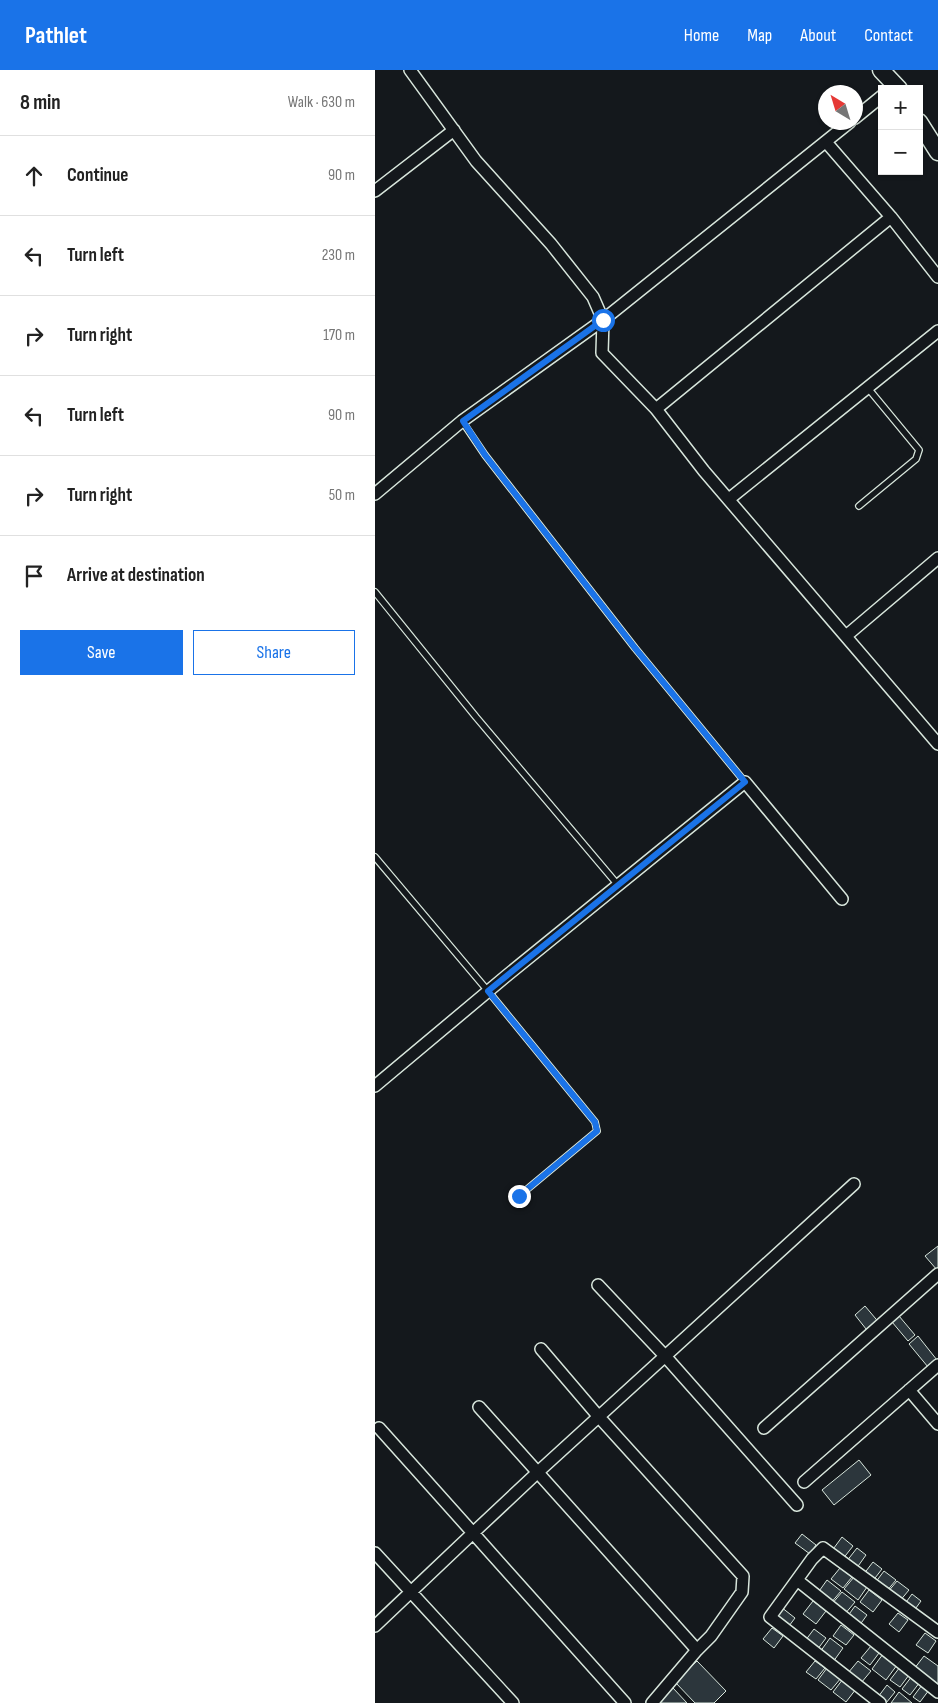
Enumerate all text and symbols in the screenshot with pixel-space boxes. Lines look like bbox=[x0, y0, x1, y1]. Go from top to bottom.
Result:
text: Pathlet bbox=[25, 21, 87, 50]
text: Home bbox=[684, 25, 719, 46]
text: Map bbox=[747, 25, 772, 46]
text: About bbox=[800, 25, 836, 46]
text: Contact bbox=[864, 25, 913, 46]
north arrow bbox=[818, 85, 863, 130]
map controls bbox=[878, 85, 923, 175]
button: + bbox=[878, 85, 923, 130]
text: 8 min bbox=[20, 90, 61, 115]
text: Walk · 630 m bbox=[288, 93, 355, 112]
button: − bbox=[878, 130, 923, 175]
icon: ahead bbox=[20, 162, 48, 190]
text: Continue bbox=[67, 164, 128, 187]
text: 90 m bbox=[328, 166, 355, 185]
icon: left bbox=[20, 242, 48, 270]
text: Turn left bbox=[67, 244, 124, 267]
text: 230 m bbox=[322, 246, 355, 265]
route start bbox=[592, 309, 615, 332]
icon: right bbox=[20, 322, 48, 350]
text: Turn right bbox=[67, 324, 132, 347]
text: 170 m bbox=[323, 326, 355, 345]
icon: left bbox=[20, 402, 48, 430]
text: Turn left bbox=[67, 404, 124, 427]
text: 90 m bbox=[328, 406, 355, 425]
icon: right bbox=[20, 482, 48, 510]
text: Turn right bbox=[67, 484, 132, 507]
text: 50 m bbox=[329, 486, 355, 505]
icon: arrive bbox=[20, 562, 48, 590]
text: Arrive at destination bbox=[67, 564, 205, 587]
button: Save bbox=[20, 630, 183, 675]
button: Share bbox=[193, 630, 355, 675]
route end bbox=[508, 1185, 531, 1208]

